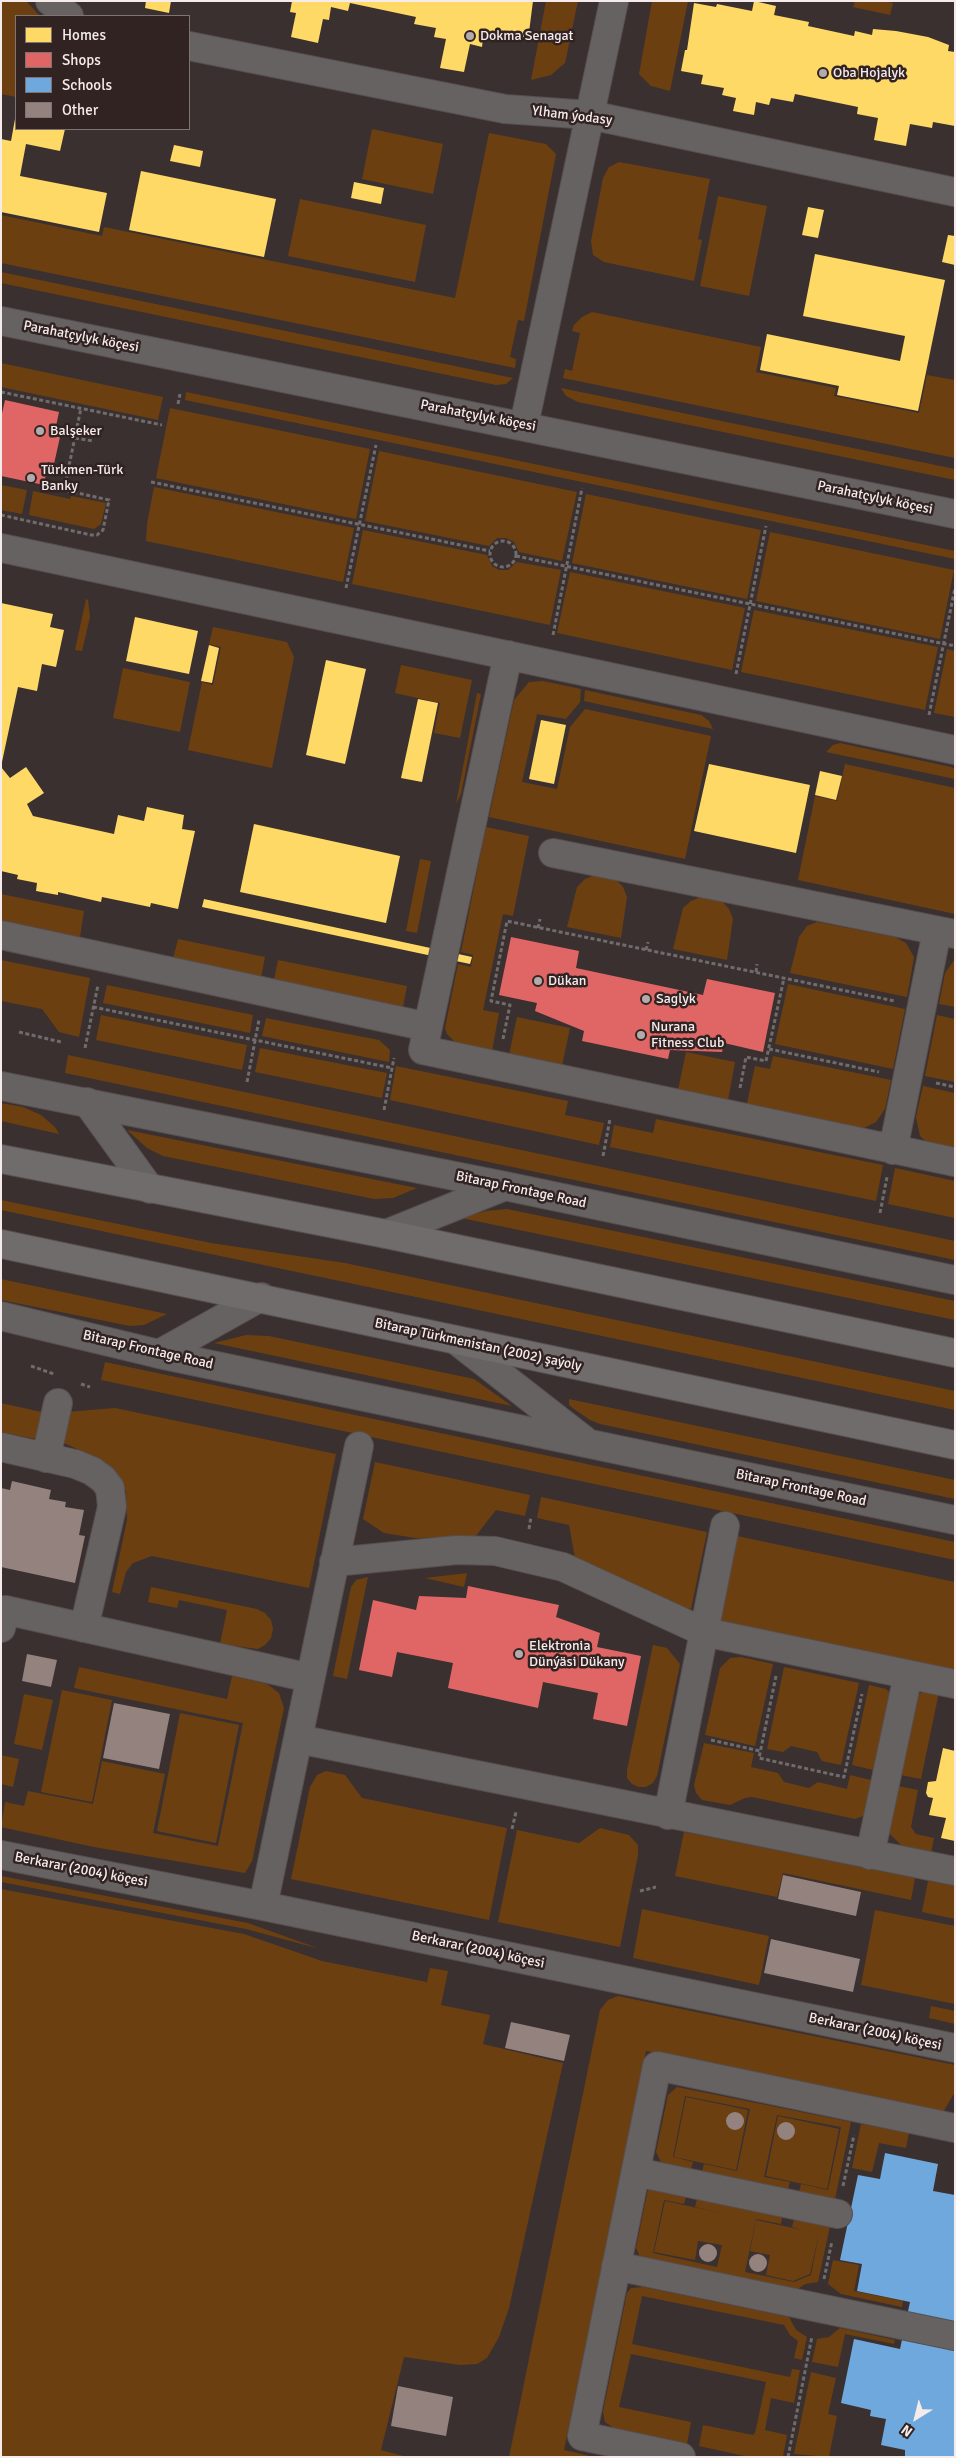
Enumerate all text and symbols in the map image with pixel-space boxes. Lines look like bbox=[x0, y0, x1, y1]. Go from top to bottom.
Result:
legend bbox=[15, 15, 190, 130]
text: Homes bbox=[62, 26, 106, 44]
place label: Dokma Senagat bbox=[480, 28, 573, 44]
marker: Dokma Senagat bbox=[464, 30, 476, 42]
text: Shops bbox=[62, 51, 101, 69]
place label: Oba Hojalyk bbox=[833, 65, 905, 81]
marker: Oba Hojalyk bbox=[817, 67, 829, 79]
text: Schools bbox=[62, 76, 112, 94]
text: Other bbox=[62, 101, 98, 119]
street label: Ylham ýodasy bbox=[531, 103, 613, 129]
street label: Parahatçylyk köçesi bbox=[22, 318, 140, 356]
street label: Parahatçylyk köçesi bbox=[419, 397, 537, 435]
place label: Balşeker bbox=[50, 423, 102, 439]
marker: Balşeker bbox=[34, 425, 46, 437]
place label: Türkmen-Türk Banky bbox=[41, 462, 123, 494]
marker: Türkmen-Türk Banky bbox=[25, 472, 37, 484]
street label: Parahatçylyk köçesi bbox=[816, 478, 934, 518]
place label: Dükan bbox=[548, 973, 586, 989]
marker: Dükan bbox=[532, 975, 544, 987]
place label: Saglyk bbox=[656, 991, 696, 1007]
marker: Saglyk bbox=[640, 993, 652, 1005]
place label: Nurana Fitness Club bbox=[651, 1019, 724, 1052]
marker: Nurana Fitness Club bbox=[635, 1029, 647, 1041]
street label: Bitarap Frontage Road bbox=[454, 1168, 588, 1212]
street label: Bitarap Türkmenistan (2002) şaýoly bbox=[373, 1315, 583, 1375]
street label: Bitarap Frontage Road bbox=[81, 1327, 215, 1373]
street label: Bitarap Frontage Road bbox=[734, 1466, 868, 1510]
place label: Elektronia Dünýäsi Dükany bbox=[529, 1638, 624, 1670]
marker: Elektronia Dünýäsi Dükany bbox=[513, 1648, 525, 1660]
street label: Berkarar (2004) köçesi bbox=[13, 1849, 149, 1891]
street label: Berkarar (2004) köçesi bbox=[410, 1928, 546, 1972]
street label: Berkarar (2004) köçesi bbox=[807, 2010, 943, 2054]
north arrow bbox=[891, 2393, 941, 2443]
text: N bbox=[898, 2421, 916, 2440]

